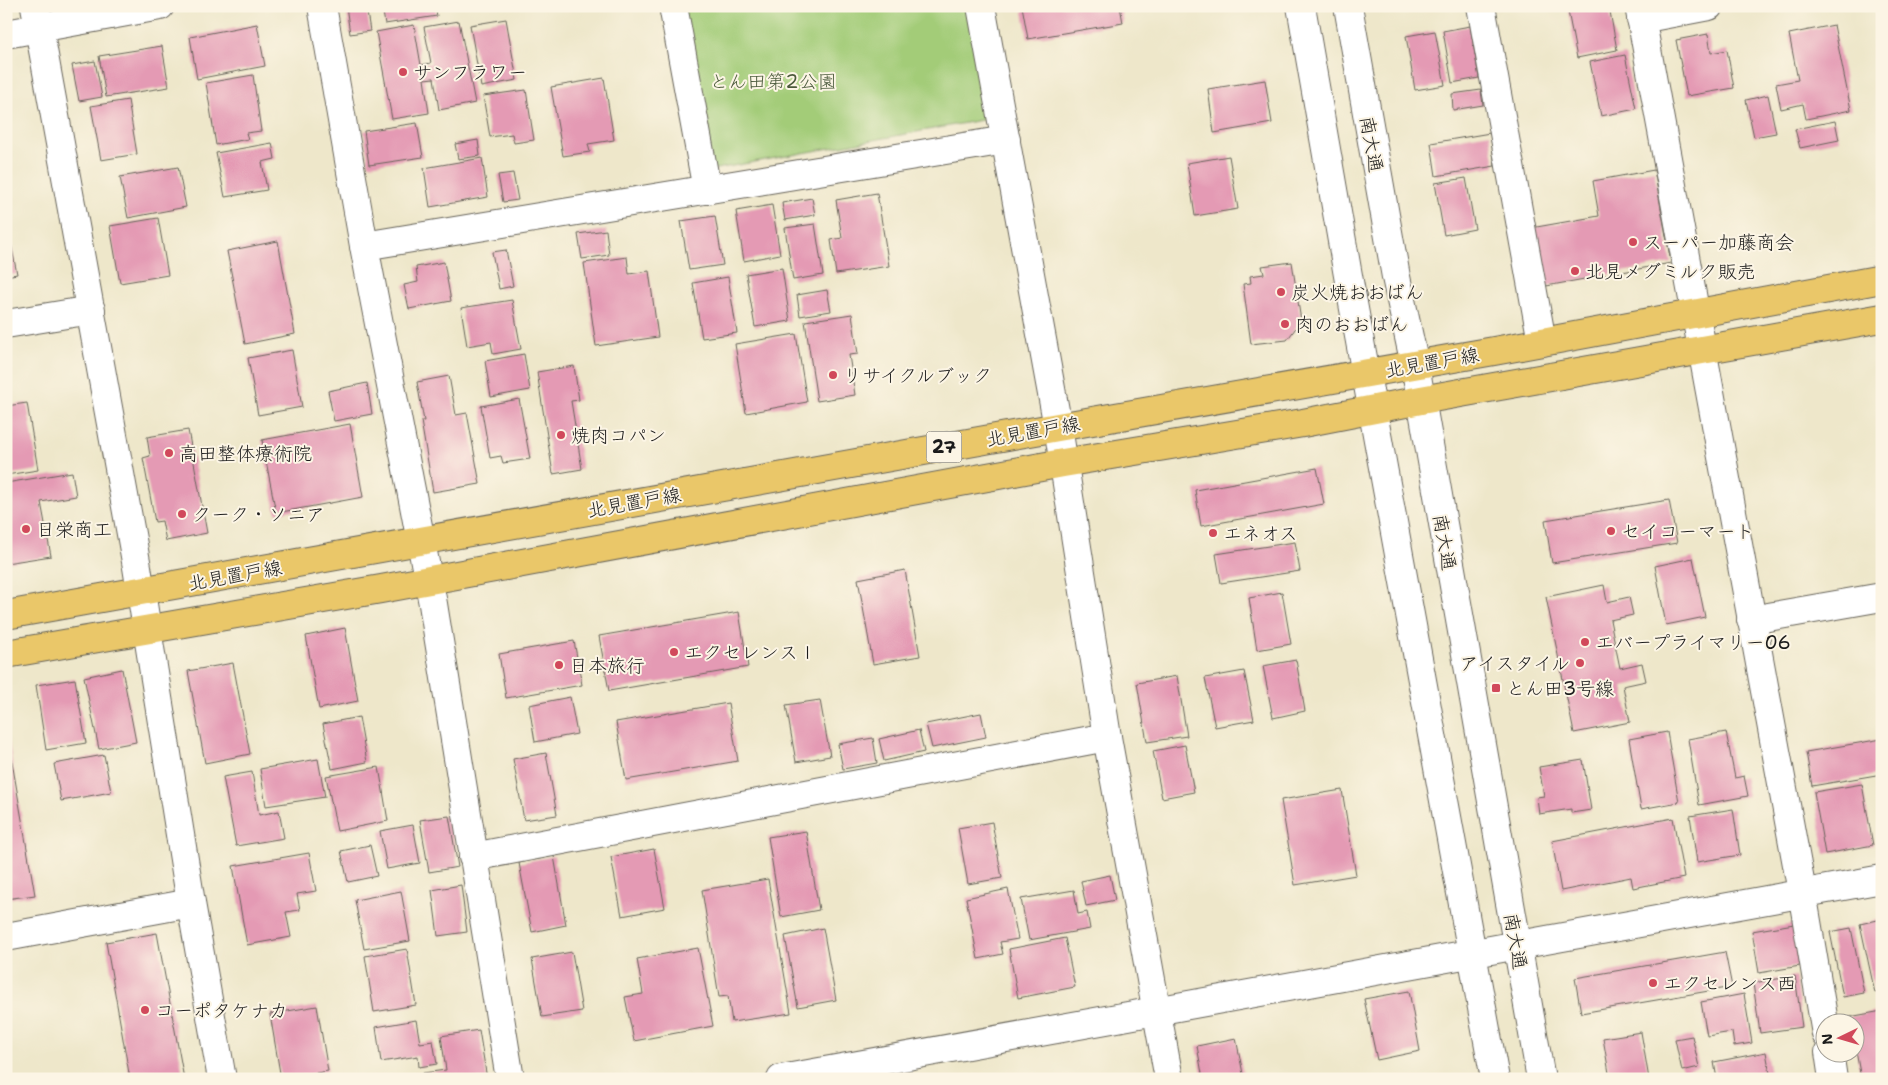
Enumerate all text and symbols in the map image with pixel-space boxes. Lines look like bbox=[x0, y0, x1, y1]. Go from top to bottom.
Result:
place label: サンフラワー bbox=[413, 60, 527, 85]
marker: サンフラワー bbox=[397, 66, 409, 78]
park label: とん田第2公園 bbox=[709, 69, 837, 94]
street label: 南大通 bbox=[1354, 114, 1389, 174]
place label: スーパー加藤商会 bbox=[1643, 230, 1794, 255]
marker: スーパー加藤商会 bbox=[1627, 236, 1639, 248]
place label: 北見メグミルク販売 bbox=[1585, 259, 1756, 284]
marker: 北見メグミルク販売 bbox=[1569, 265, 1581, 277]
place label: 炭火焼おおばん bbox=[1291, 280, 1424, 305]
marker: 炭火焼おおばん bbox=[1275, 286, 1287, 298]
place label: 肉のおおばん bbox=[1295, 312, 1409, 337]
marker: 肉のおおばん bbox=[1279, 318, 1291, 330]
street label: 北見置戸線 bbox=[1383, 342, 1481, 383]
place label: リサイクルブック bbox=[843, 363, 992, 388]
marker: リサイクルブック bbox=[827, 369, 839, 381]
street label: 北見置戸線 bbox=[984, 411, 1082, 452]
place label: 焼肉コパン bbox=[571, 423, 666, 448]
marker: 焼肉コパン bbox=[555, 429, 567, 441]
road number: 27 bbox=[926, 432, 962, 462]
place label: 高田整体療術院 bbox=[179, 441, 312, 466]
marker: 高田整体療術院 bbox=[163, 447, 175, 459]
street label: 北見置戸線 bbox=[585, 482, 683, 523]
place label: クーク・ソニア bbox=[192, 502, 325, 527]
marker: クーク・ソニア bbox=[176, 508, 188, 520]
street label: 南大通 bbox=[1427, 512, 1462, 572]
place label: 日栄商工 bbox=[36, 517, 112, 542]
place label: セイコーマート bbox=[1621, 519, 1754, 544]
place label: エネオス bbox=[1223, 521, 1298, 546]
marker: 日栄商工 bbox=[20, 523, 32, 535]
marker: セイコーマート bbox=[1605, 525, 1617, 537]
marker: エネオス bbox=[1207, 527, 1219, 539]
street label: 北見置戸線 bbox=[186, 555, 284, 596]
place label: エバープライマリー06 bbox=[1595, 630, 1791, 655]
marker: エバープライマリー06 bbox=[1579, 636, 1591, 648]
place label: エクセレンスⅠ bbox=[684, 640, 817, 665]
marker: エクセレンスⅠ bbox=[668, 646, 680, 658]
place label: アイスタイル bbox=[1459, 651, 1570, 676]
place label: 日本旅行 bbox=[569, 653, 645, 678]
marker: アイスタイル bbox=[1574, 657, 1586, 669]
marker: 日本旅行 bbox=[553, 659, 565, 671]
place label: とん田3号線 bbox=[1506, 676, 1614, 701]
marker: とん田3号線 bbox=[1490, 682, 1502, 694]
street label: 南大通 bbox=[1498, 911, 1533, 971]
place label: エクセレンス西 bbox=[1663, 971, 1796, 996]
marker: エクセレンス西 bbox=[1647, 977, 1659, 989]
place label: コーポタケナカ bbox=[155, 998, 288, 1023]
marker: コーポタケナカ bbox=[139, 1004, 151, 1016]
north arrow bbox=[1816, 1012, 1866, 1062]
text: N bbox=[1818, 1033, 1836, 1045]

